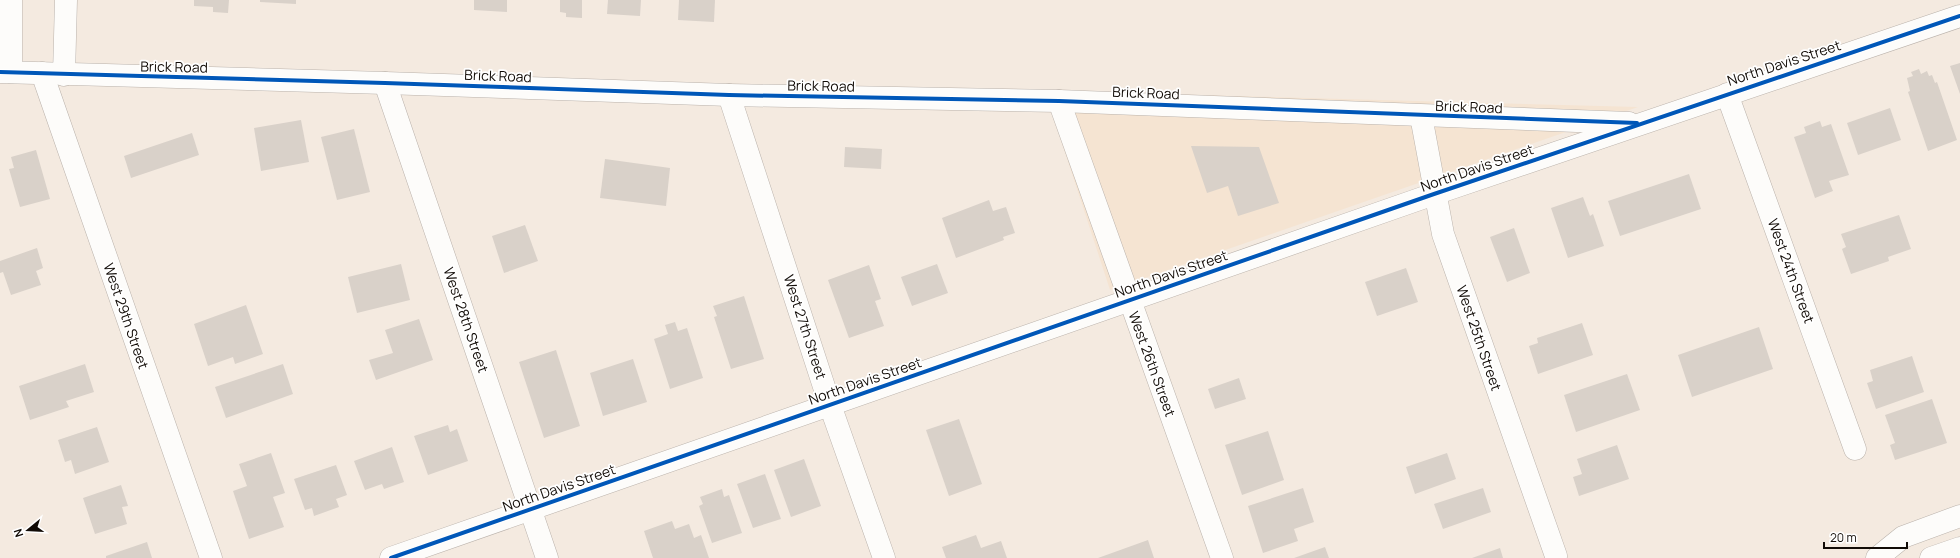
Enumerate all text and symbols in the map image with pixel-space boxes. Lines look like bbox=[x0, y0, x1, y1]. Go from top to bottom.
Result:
street label: North Davis Street bbox=[1725, 35, 1843, 90]
street label: Brick Road bbox=[140, 56, 208, 77]
street label: Brick Road bbox=[464, 65, 532, 86]
street label: Brick Road bbox=[787, 75, 855, 96]
street label: Brick Road bbox=[1112, 82, 1180, 103]
street label: Brick Road bbox=[1435, 96, 1503, 117]
street label: North Davis Street bbox=[1418, 139, 1536, 196]
street label: West 24th Street bbox=[1764, 216, 1819, 326]
street label: North Davis Street bbox=[1112, 245, 1230, 302]
street label: West 29th Street bbox=[99, 260, 154, 372]
street label: West 28th Street bbox=[440, 265, 494, 375]
street label: West 27th Street bbox=[780, 272, 831, 382]
street label: West 25th Street bbox=[1453, 283, 1507, 393]
street label: West 26th Street bbox=[1125, 309, 1180, 419]
street label: North Davis Street bbox=[806, 352, 924, 409]
street label: North Davis Street bbox=[500, 459, 618, 516]
north arrow bbox=[8, 510, 48, 550]
scale bar bbox=[1824, 524, 1907, 550]
text: N bbox=[10, 527, 26, 539]
text: 20 m bbox=[1830, 529, 1857, 546]

